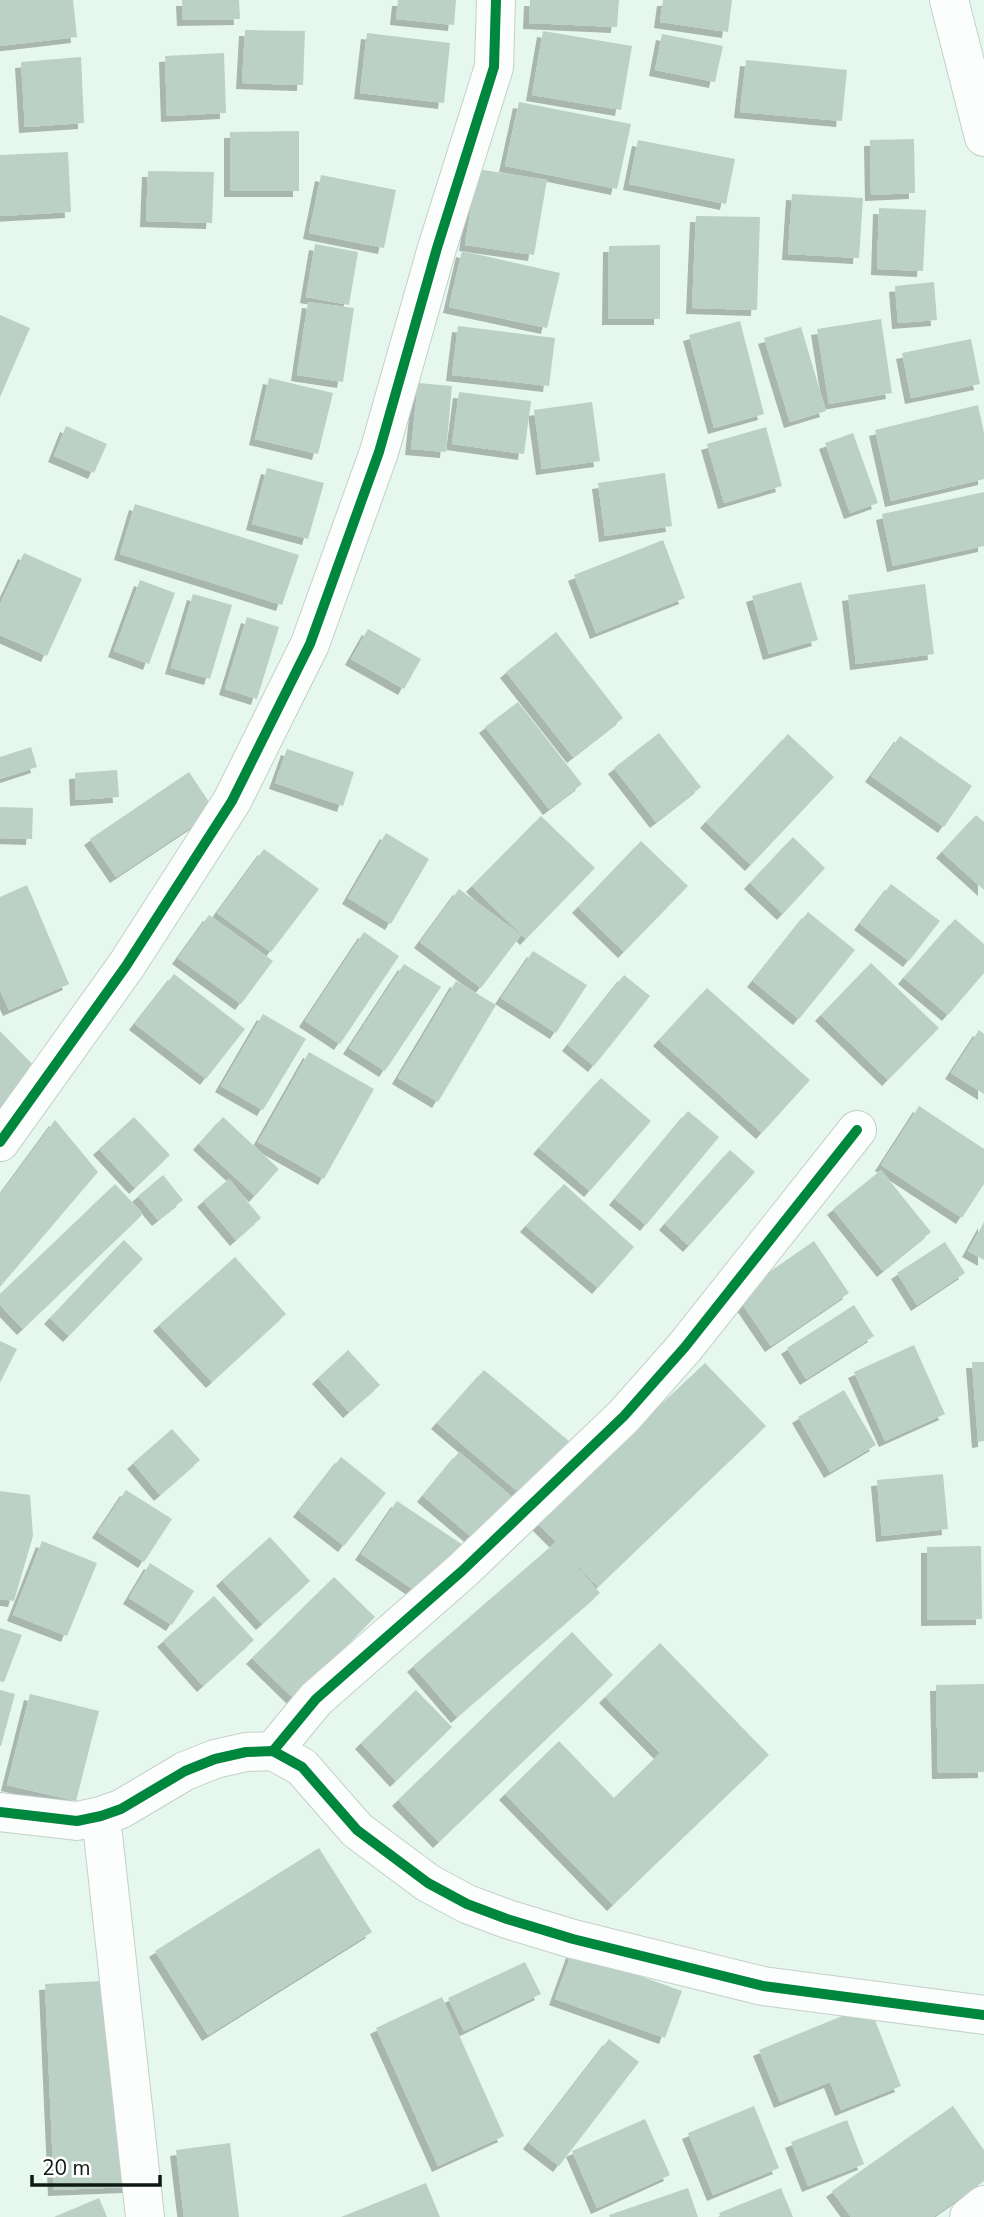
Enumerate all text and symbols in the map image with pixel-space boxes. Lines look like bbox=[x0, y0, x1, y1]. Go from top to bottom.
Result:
scale bar bbox=[32, 2144, 159, 2188]
text: 20 m bbox=[42, 2154, 91, 2182]

